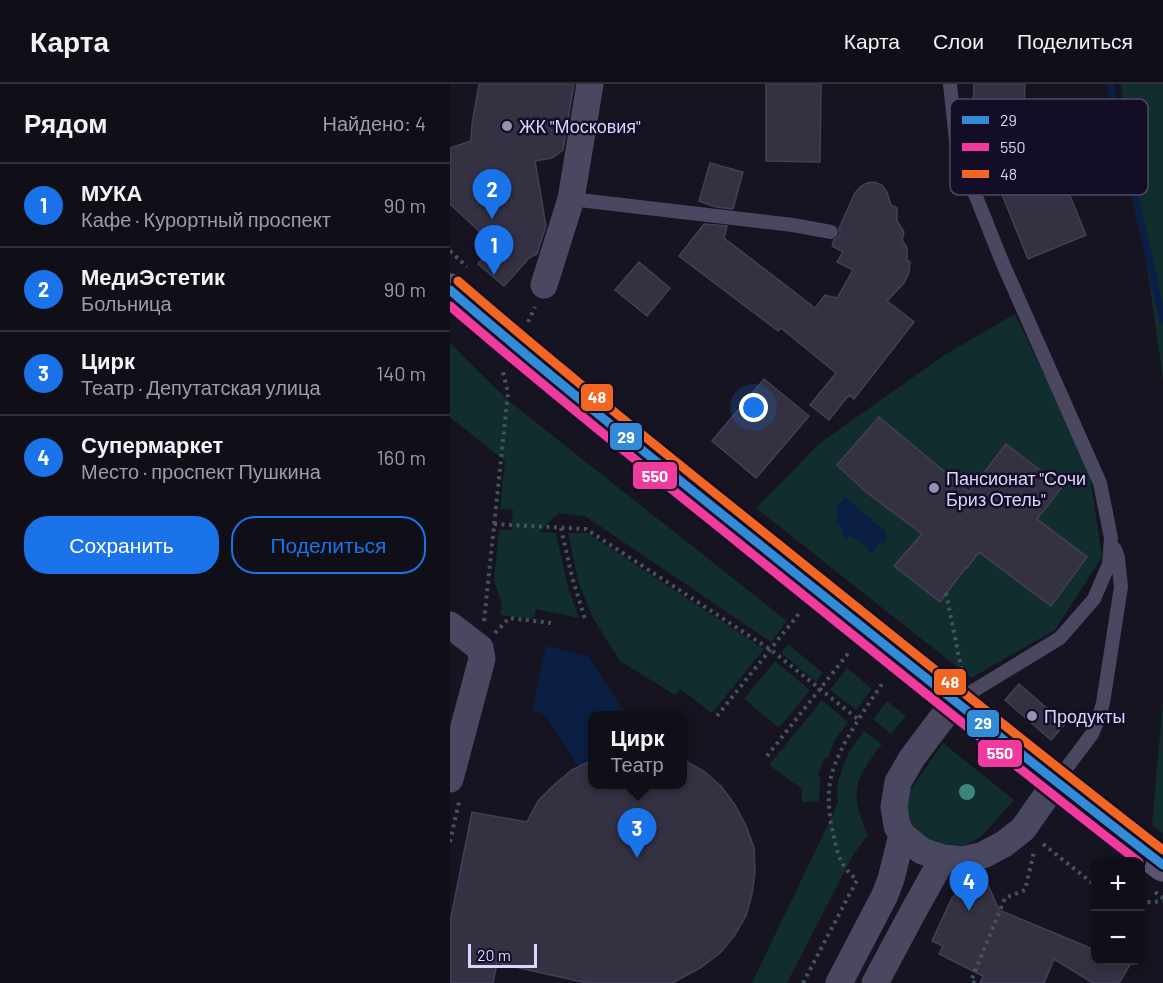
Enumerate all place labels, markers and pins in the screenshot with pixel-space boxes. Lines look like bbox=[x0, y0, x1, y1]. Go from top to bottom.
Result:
place label: ЖК "Московия" bbox=[519, 115, 641, 137]
marker: ЖК "Московия" bbox=[500, 119, 514, 133]
pin: 2 bbox=[472, 170, 512, 219]
pin: 1 bbox=[474, 226, 513, 275]
place label: Пансионат "Сочи Бриз Отель" bbox=[946, 467, 1086, 510]
marker: Пансионат "Сочи Бриз Отель" bbox=[927, 481, 941, 495]
place label: Продукты bbox=[1044, 705, 1125, 727]
marker: Продукты bbox=[1025, 709, 1039, 723]
pin: 3 bbox=[618, 808, 657, 858]
pin: 4 bbox=[950, 862, 988, 911]

